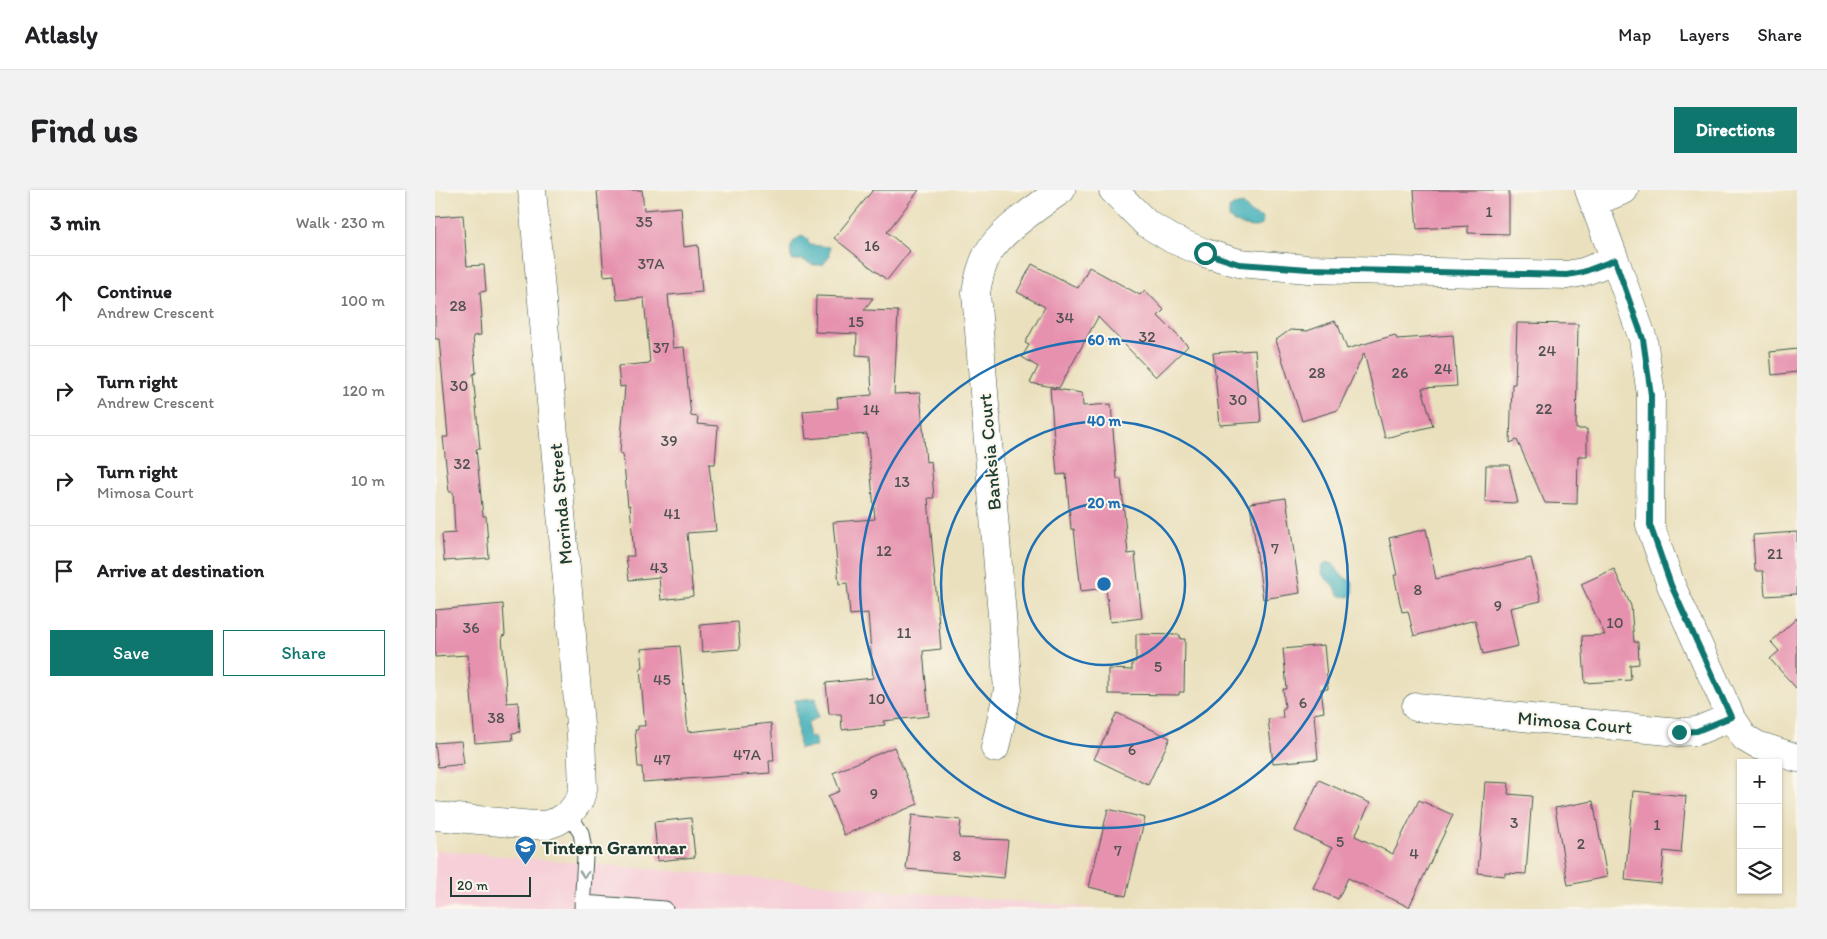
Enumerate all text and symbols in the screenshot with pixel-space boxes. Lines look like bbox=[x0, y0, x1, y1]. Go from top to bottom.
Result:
text: Atlasly bbox=[25, 20, 98, 49]
text: Map bbox=[1618, 24, 1651, 46]
text: Layers bbox=[1679, 24, 1729, 46]
text: Share bbox=[1757, 24, 1802, 46]
button: Directions bbox=[1674, 107, 1797, 153]
text: Find us bbox=[30, 109, 138, 151]
house number: 1 bbox=[1485, 202, 1493, 221]
text: 3 min bbox=[50, 210, 100, 235]
house number: 35 bbox=[635, 212, 653, 231]
text: Walk · 230 m bbox=[296, 213, 385, 232]
house number: 16 bbox=[864, 236, 880, 255]
route start bbox=[1194, 242, 1217, 265]
house number: 37A bbox=[638, 254, 664, 273]
text: Continue bbox=[97, 280, 172, 303]
icon: ahead bbox=[50, 287, 78, 315]
text: 100 m bbox=[341, 291, 385, 310]
house number: 28 bbox=[449, 296, 467, 315]
text: Andrew Crescent bbox=[97, 303, 214, 322]
house number: 34 bbox=[1056, 308, 1075, 327]
house number: 15 bbox=[848, 312, 864, 331]
house number: 32 bbox=[1138, 327, 1156, 346]
text: 60 m bbox=[1087, 331, 1121, 349]
house number: 37 bbox=[653, 338, 669, 357]
house number: 24 bbox=[1538, 341, 1556, 360]
house number: 24 bbox=[1434, 359, 1452, 378]
house number: 28 bbox=[1308, 363, 1326, 382]
house number: 26 bbox=[1392, 363, 1408, 382]
text: Turn right bbox=[97, 370, 178, 393]
house number: 30 bbox=[450, 376, 468, 395]
icon: right bbox=[50, 377, 78, 405]
text: 120 m bbox=[342, 381, 385, 400]
house number: 30 bbox=[1229, 390, 1247, 409]
text: Andrew Crescent bbox=[97, 393, 214, 412]
street label: Banksia Court bbox=[973, 393, 1006, 511]
house number: 22 bbox=[1536, 399, 1553, 418]
house number: 14 bbox=[862, 400, 880, 419]
text: 40 m bbox=[1087, 412, 1122, 430]
house number: 39 bbox=[660, 431, 678, 450]
street label: Morinda Street bbox=[544, 442, 577, 566]
house number: 32 bbox=[453, 454, 471, 473]
text: Turn right bbox=[97, 460, 178, 483]
icon: right bbox=[50, 467, 78, 495]
text: 10 m bbox=[351, 471, 385, 490]
house number: 13 bbox=[894, 472, 910, 491]
text: Mimosa Court bbox=[97, 483, 194, 502]
text: 20 m bbox=[1087, 494, 1121, 512]
house number: 41 bbox=[663, 504, 681, 523]
house number: 7 bbox=[1271, 539, 1279, 558]
house number: 12 bbox=[876, 541, 893, 560]
house number: 21 bbox=[1767, 544, 1783, 563]
icon: arrive bbox=[50, 557, 78, 585]
house number: 43 bbox=[650, 558, 668, 577]
text: Arrive at destination bbox=[97, 559, 264, 582]
centre of rings bbox=[1095, 575, 1113, 593]
house number: 8 bbox=[1414, 580, 1423, 599]
house number: 9 bbox=[1494, 596, 1502, 615]
house number: 10 bbox=[1606, 613, 1624, 632]
house number: 36 bbox=[462, 618, 480, 637]
house number: 11 bbox=[897, 623, 912, 642]
button: Save bbox=[50, 630, 213, 676]
button: Share bbox=[223, 630, 385, 676]
house number: 5 bbox=[1154, 657, 1162, 676]
house number: 45 bbox=[653, 670, 671, 689]
house number: 10 bbox=[868, 689, 886, 708]
house number: 6 bbox=[1299, 693, 1307, 712]
street label: Mimosa Court bbox=[1517, 706, 1633, 739]
house number: 38 bbox=[487, 708, 505, 727]
route end bbox=[1668, 721, 1691, 744]
house number: 6 bbox=[1128, 740, 1136, 759]
house number: 47A bbox=[733, 745, 761, 764]
house number: 47 bbox=[653, 750, 671, 769]
map controls bbox=[1737, 759, 1782, 894]
button: + bbox=[1737, 759, 1782, 804]
house number: 9 bbox=[870, 784, 878, 803]
button: − bbox=[1737, 804, 1782, 849]
house number: 3 bbox=[1510, 813, 1519, 832]
house number: 1 bbox=[1653, 815, 1661, 834]
house number: 5 bbox=[1336, 832, 1344, 851]
house number: 2 bbox=[1577, 834, 1586, 853]
school or university icon: Tintern Grammar bbox=[514, 835, 538, 866]
place label: Tintern Grammar bbox=[541, 836, 687, 859]
house number: 7 bbox=[1114, 841, 1122, 860]
house number: 4 bbox=[1409, 844, 1419, 863]
house number: 8 bbox=[953, 846, 962, 865]
button: layers bbox=[1737, 849, 1782, 894]
one-way arrow bbox=[579, 871, 590, 879]
scale bar bbox=[450, 874, 531, 897]
text: 20 m bbox=[457, 877, 488, 894]

